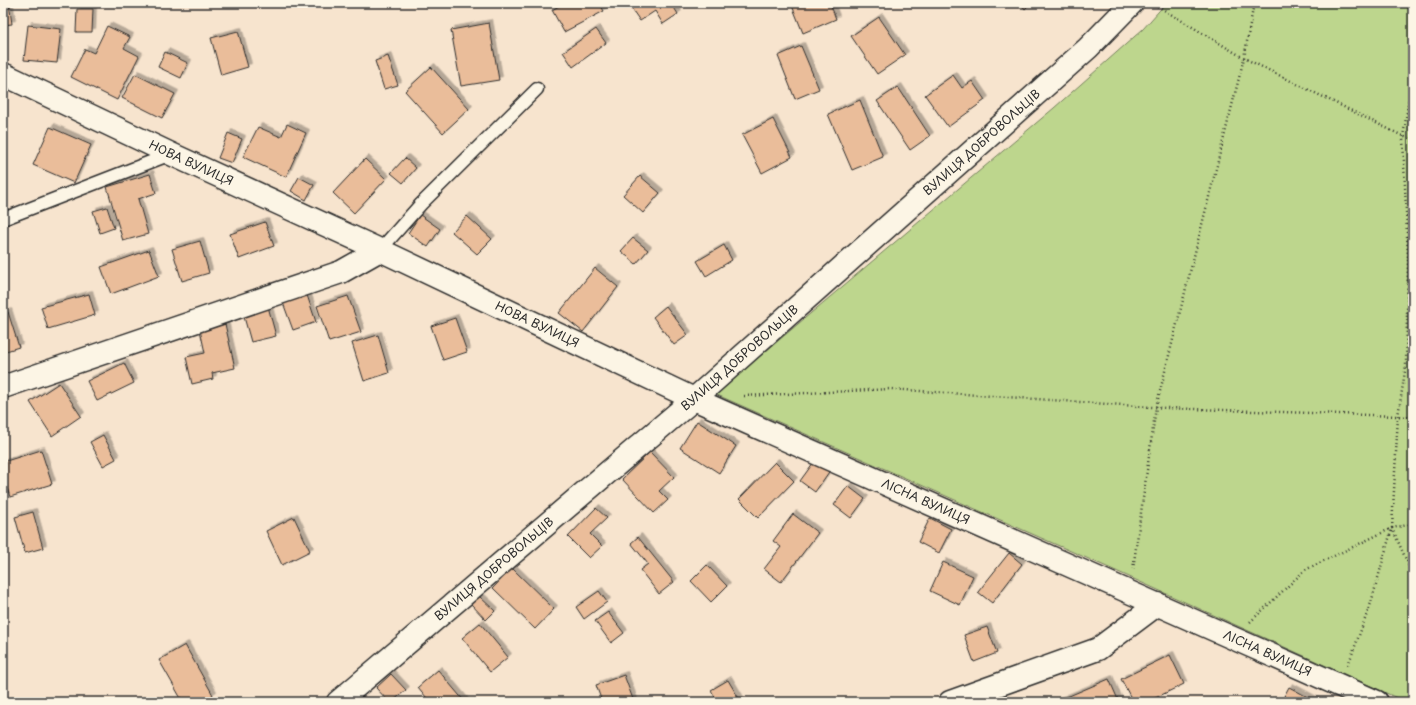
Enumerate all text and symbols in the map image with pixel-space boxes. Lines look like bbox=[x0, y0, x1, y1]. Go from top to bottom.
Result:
street label: ВУЛИЦЯ ДОБРОВОЛЬЦІВ bbox=[919, 85, 1044, 199]
street label: НОВА ВУЛИЦЯ bbox=[146, 135, 236, 189]
street label: НОВА ВУЛИЦЯ bbox=[493, 296, 583, 351]
street label: ВУЛИЦЯ ДОБРОВОЛЬЦІВ bbox=[677, 300, 802, 414]
street label: ЛІСНА ВУЛИЦЯ bbox=[879, 473, 973, 528]
street label: ВУЛИЦЯ ДОБРОВОЛЬЦІВ bbox=[430, 512, 557, 624]
street label: ЛІСНА ВУЛИЦЯ bbox=[1221, 625, 1315, 680]

